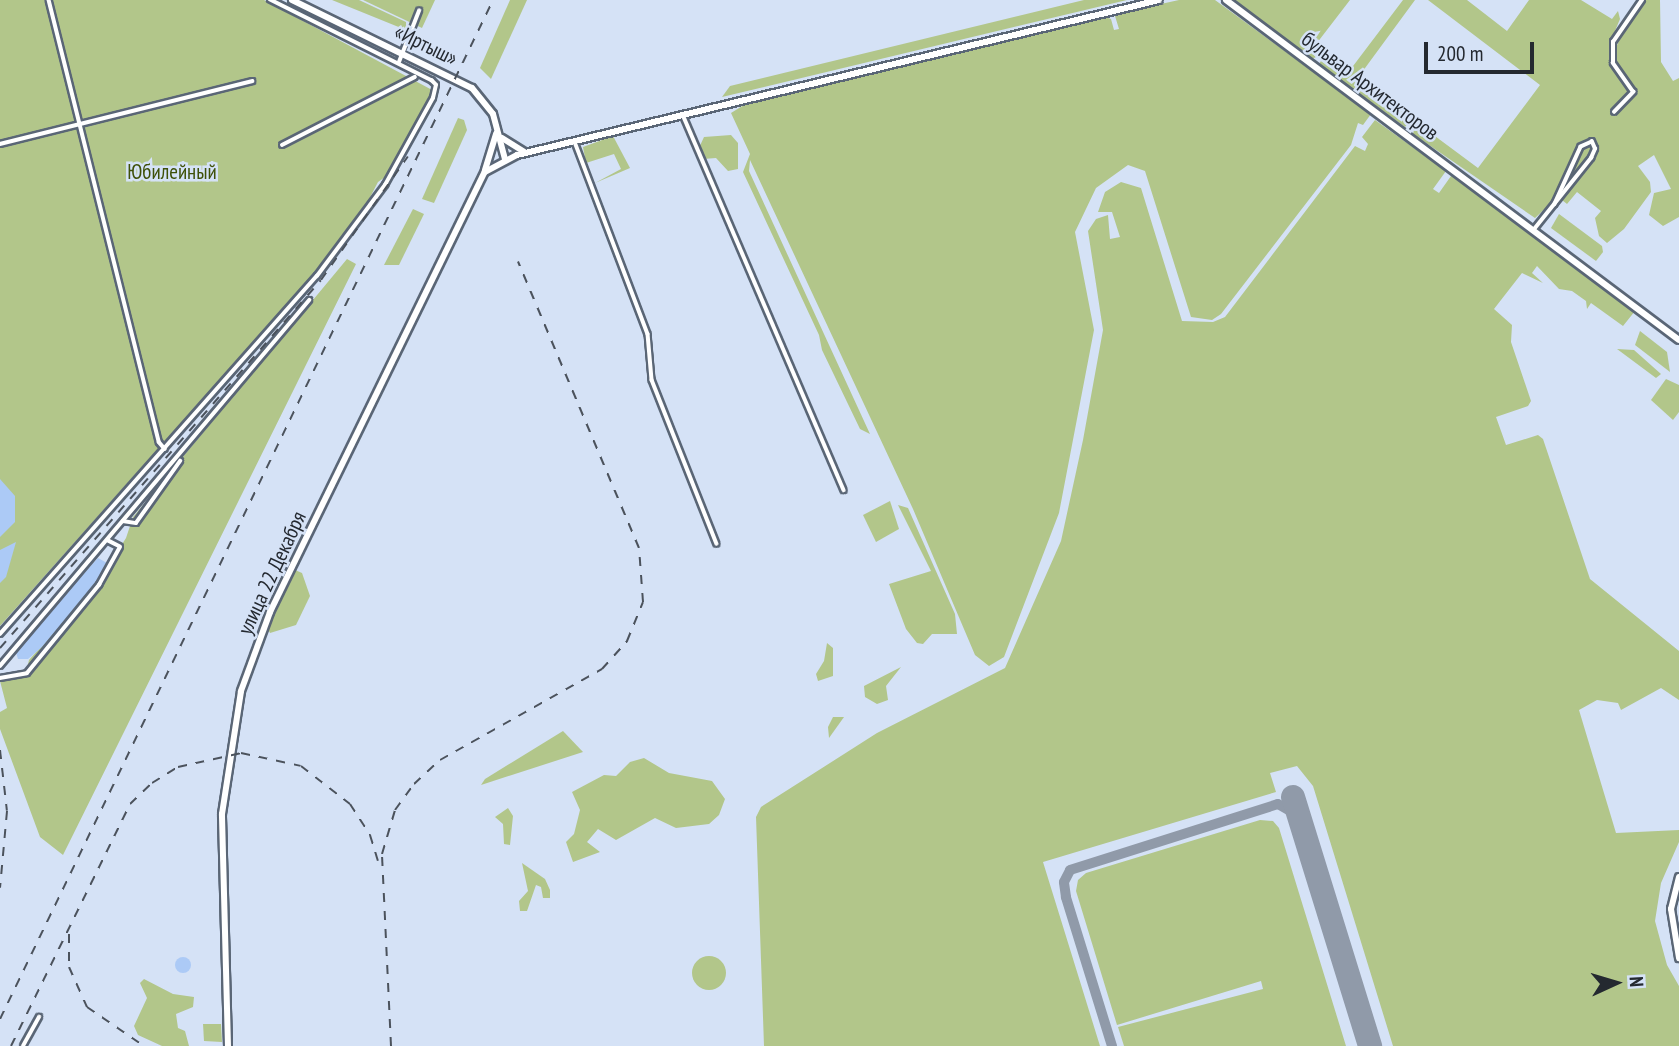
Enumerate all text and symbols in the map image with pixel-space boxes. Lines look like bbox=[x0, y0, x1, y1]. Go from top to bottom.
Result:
street label: «Иртыш» bbox=[390, 19, 462, 71]
street label: бульвар Архитекторов bbox=[1296, 26, 1444, 146]
scale bar bbox=[1427, 28, 1537, 72]
text: 200 m bbox=[1437, 40, 1483, 67]
park label: Юбилейный bbox=[127, 159, 217, 185]
street label: улица 22 Декабря bbox=[232, 507, 312, 639]
north arrow bbox=[1581, 948, 1651, 1018]
text: N bbox=[1625, 976, 1649, 987]

